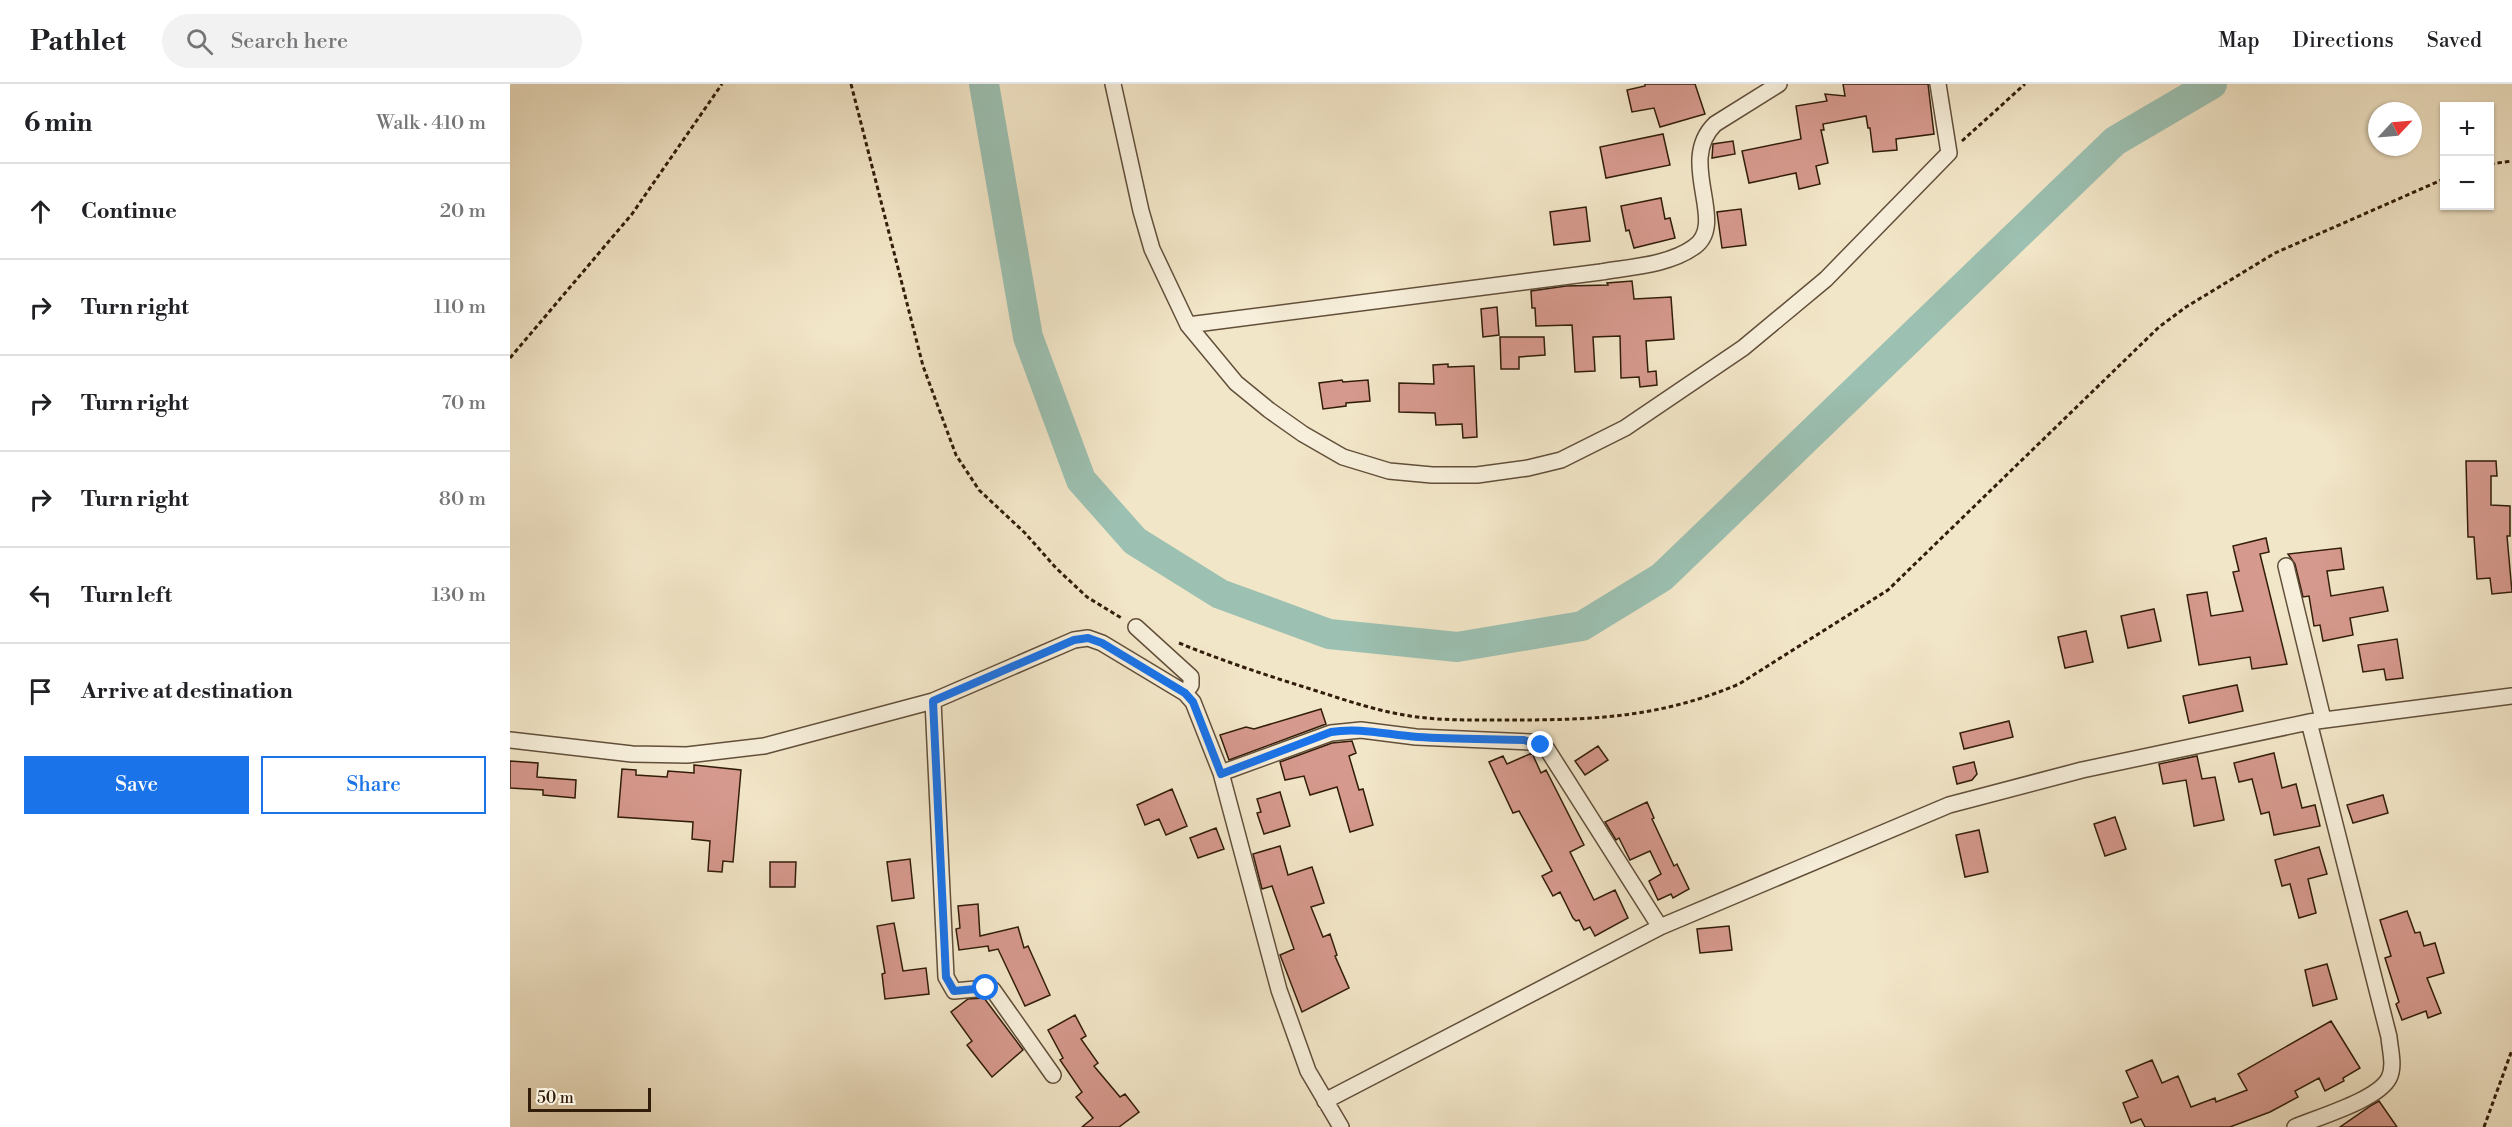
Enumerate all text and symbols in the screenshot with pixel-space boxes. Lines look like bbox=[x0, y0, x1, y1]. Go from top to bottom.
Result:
search box bbox=[162, 14, 582, 68]
text: Pathlet bbox=[30, 24, 126, 59]
icon: search bbox=[183, 25, 216, 58]
text: Search here bbox=[231, 28, 348, 55]
text: Map bbox=[2218, 28, 2260, 54]
text: Directions bbox=[2293, 28, 2394, 54]
text: Saved bbox=[2427, 28, 2482, 54]
north arrow bbox=[2368, 102, 2422, 156]
map controls bbox=[2440, 102, 2494, 210]
button: + bbox=[2440, 102, 2494, 156]
text: 6 min bbox=[24, 107, 92, 139]
text: Walk · 410 m bbox=[376, 111, 486, 136]
button: − bbox=[2440, 156, 2494, 210]
icon: ahead bbox=[24, 195, 57, 228]
text: Continue bbox=[81, 198, 177, 225]
text: 20 m bbox=[440, 199, 486, 224]
icon: right bbox=[24, 291, 57, 324]
text: Turn right bbox=[81, 294, 189, 321]
text: 110 m bbox=[434, 295, 486, 320]
icon: right bbox=[24, 387, 57, 420]
text: Turn right bbox=[81, 390, 189, 417]
text: 70 m bbox=[442, 391, 486, 416]
icon: right bbox=[24, 483, 57, 516]
text: Turn right bbox=[81, 486, 189, 513]
text: 80 m bbox=[439, 487, 486, 512]
icon: left bbox=[24, 579, 57, 612]
text: Turn left bbox=[81, 582, 172, 609]
text: 130 m bbox=[431, 583, 486, 608]
icon: arrive bbox=[24, 675, 57, 708]
text: Arrive at destination bbox=[81, 678, 293, 705]
route end bbox=[1527, 731, 1553, 757]
button: Save bbox=[24, 756, 249, 814]
button: Share bbox=[261, 756, 486, 814]
route start bbox=[972, 974, 998, 1000]
scale bar bbox=[528, 1085, 651, 1112]
text: 50 m bbox=[537, 1088, 574, 1108]

